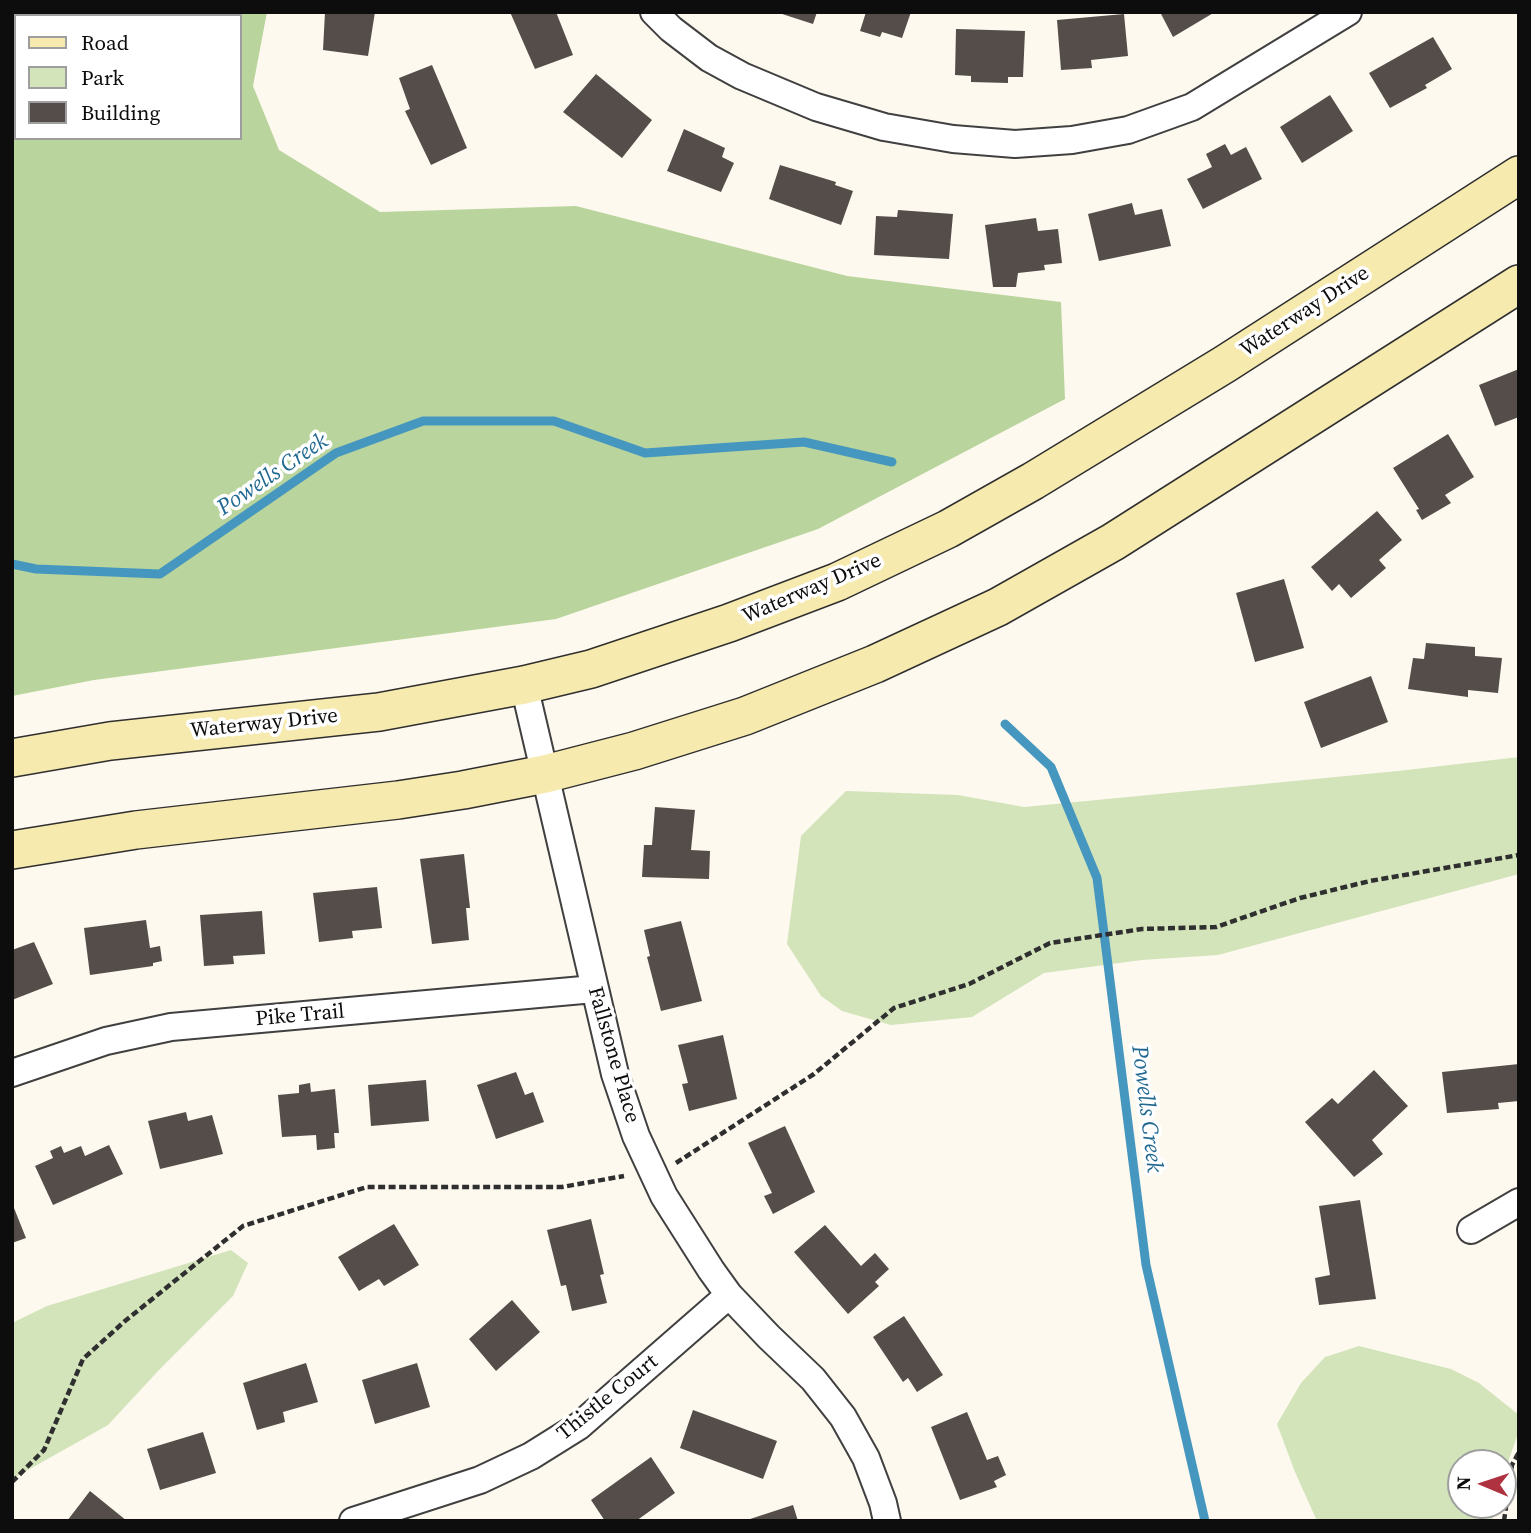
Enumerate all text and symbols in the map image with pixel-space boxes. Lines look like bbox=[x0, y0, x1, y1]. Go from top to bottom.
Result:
legend bbox=[14, 14, 242, 140]
text: Road bbox=[81, 28, 129, 57]
text: Park bbox=[81, 63, 124, 92]
text: Building bbox=[81, 98, 160, 127]
street label: Waterway Drive bbox=[1236, 261, 1374, 363]
water label: Powells Creek bbox=[212, 428, 334, 522]
street label: Waterway Drive bbox=[739, 548, 885, 630]
street label: Waterway Drive bbox=[189, 704, 339, 744]
street label: Fallstone Place bbox=[582, 984, 644, 1126]
street label: Pike Trail bbox=[254, 1000, 346, 1032]
water label: Powells Creek bbox=[1124, 1044, 1168, 1174]
street label: Thistle Court bbox=[553, 1350, 663, 1446]
north arrow bbox=[1447, 1449, 1517, 1519]
text: N bbox=[1450, 1476, 1476, 1491]

